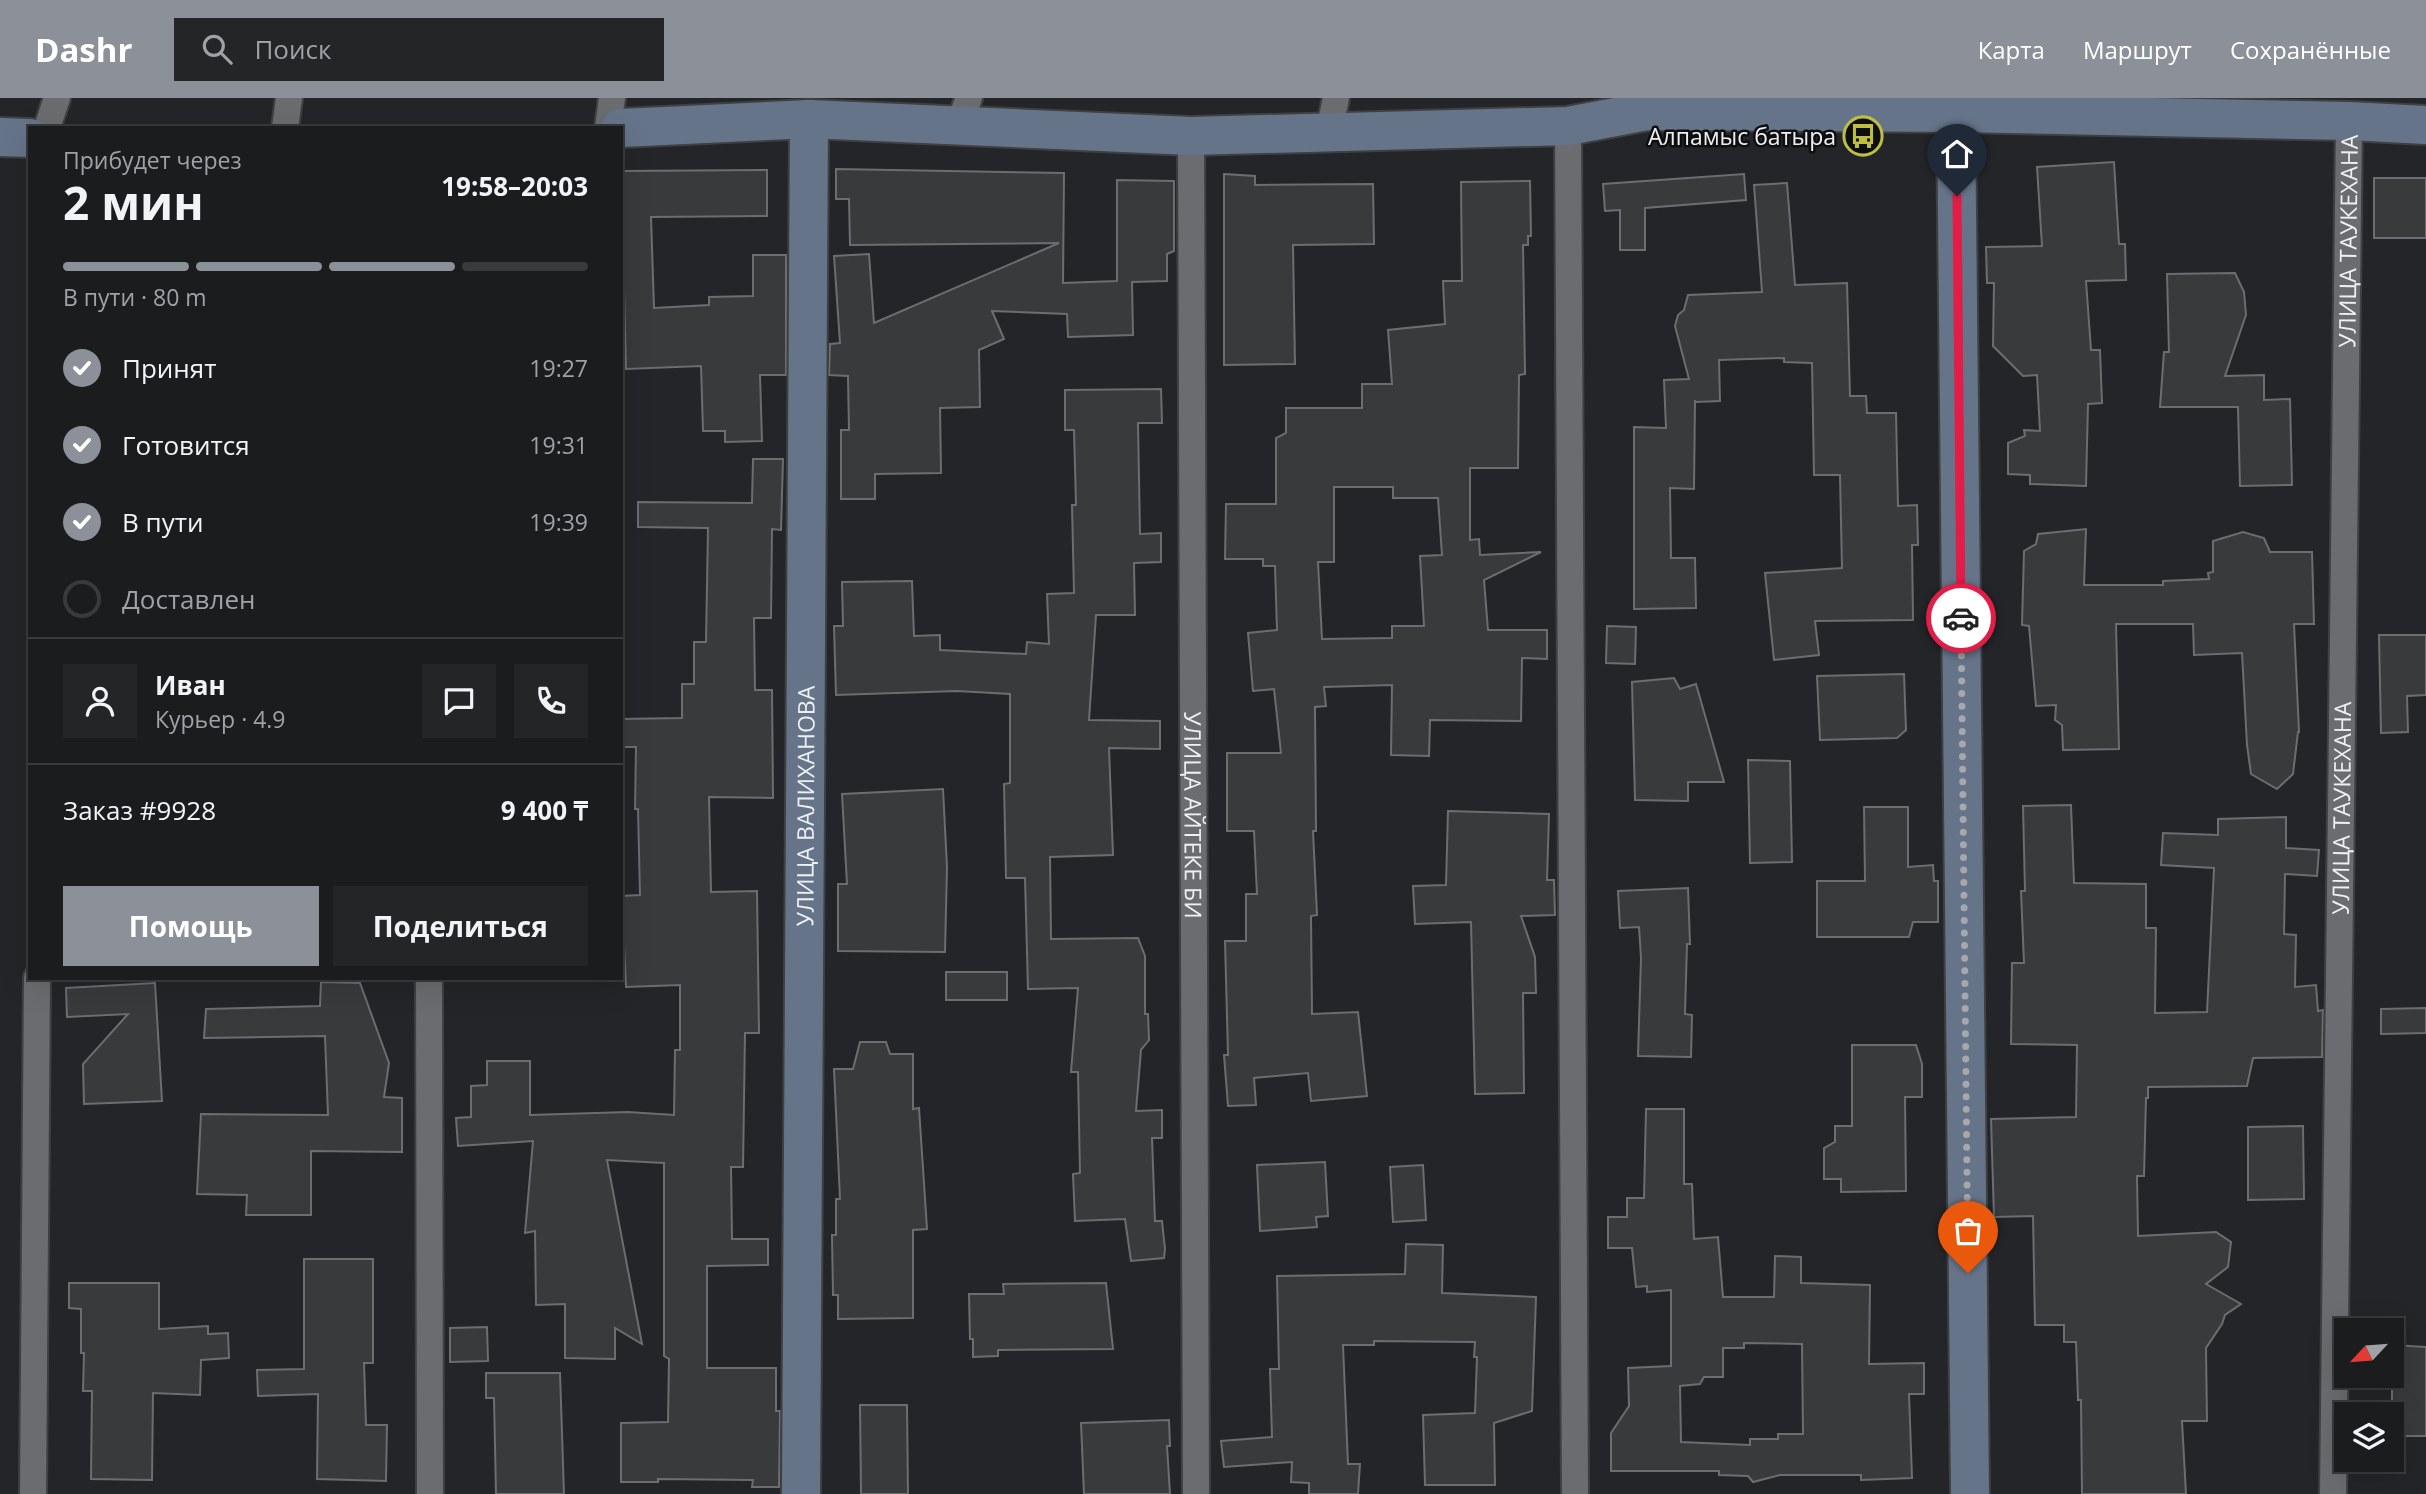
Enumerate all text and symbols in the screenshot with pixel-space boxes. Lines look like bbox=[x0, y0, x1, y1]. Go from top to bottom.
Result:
search box bbox=[174, 18, 664, 81]
text: Dashr bbox=[35, 27, 132, 72]
icon: search bbox=[198, 30, 236, 68]
text: Поиск bbox=[254, 31, 331, 67]
text: Карта bbox=[1978, 33, 2045, 66]
text: Маршрут bbox=[2083, 33, 2192, 66]
text: Сохранённые bbox=[2230, 33, 2391, 66]
bus stop icon: Алпамыс батыра bbox=[1842, 115, 1884, 157]
place label: Алпамыс батыра bbox=[1648, 120, 1836, 152]
pin bbox=[1927, 124, 1987, 196]
street label: УЛИЦА ТАУКЕХАНА bbox=[2330, 134, 2365, 348]
icon: home bbox=[1938, 135, 1976, 173]
text: Прибудет через bbox=[63, 144, 242, 176]
text: 19:58–20:03 bbox=[441, 168, 588, 204]
text: 2 мин bbox=[63, 171, 204, 233]
text: В пути · 80 m bbox=[63, 281, 207, 313]
icon: check bbox=[63, 349, 101, 387]
text: Принят bbox=[122, 350, 216, 386]
text: 19:27 bbox=[529, 352, 588, 384]
icon: check bbox=[63, 426, 101, 464]
text: Готовится bbox=[122, 427, 250, 463]
text: 19:31 bbox=[529, 429, 588, 461]
icon: check bbox=[63, 503, 101, 541]
text: В пути bbox=[122, 504, 203, 540]
text: 19:39 bbox=[529, 506, 588, 538]
text: Доставлен bbox=[122, 581, 255, 617]
courier bbox=[1926, 583, 1996, 653]
icon: car bbox=[1942, 599, 1980, 637]
button: person bbox=[63, 664, 137, 738]
button: chat bbox=[422, 664, 496, 738]
button: phone bbox=[514, 664, 588, 738]
text: Иван bbox=[155, 667, 226, 703]
street label: УЛИЦА ВАЛИХАНОВА bbox=[788, 685, 822, 926]
street label: УЛИЦА ТАУКЕХАНА bbox=[2324, 701, 2358, 915]
text: Курьер · 4.9 bbox=[155, 703, 286, 735]
street label: УЛИЦА АЙТЕКЕ БИ bbox=[1177, 711, 1210, 919]
text: Заказ #9928 bbox=[63, 792, 216, 828]
text: 9 400 ₸ bbox=[501, 792, 588, 828]
button: Помощь bbox=[63, 886, 319, 966]
button: Поделиться bbox=[333, 886, 588, 966]
pin bbox=[1938, 1201, 1998, 1273]
icon: bag bbox=[1949, 1212, 1987, 1250]
north arrow bbox=[2334, 1318, 2404, 1388]
map controls bbox=[2334, 1318, 2404, 1472]
button: layers bbox=[2334, 1402, 2404, 1472]

